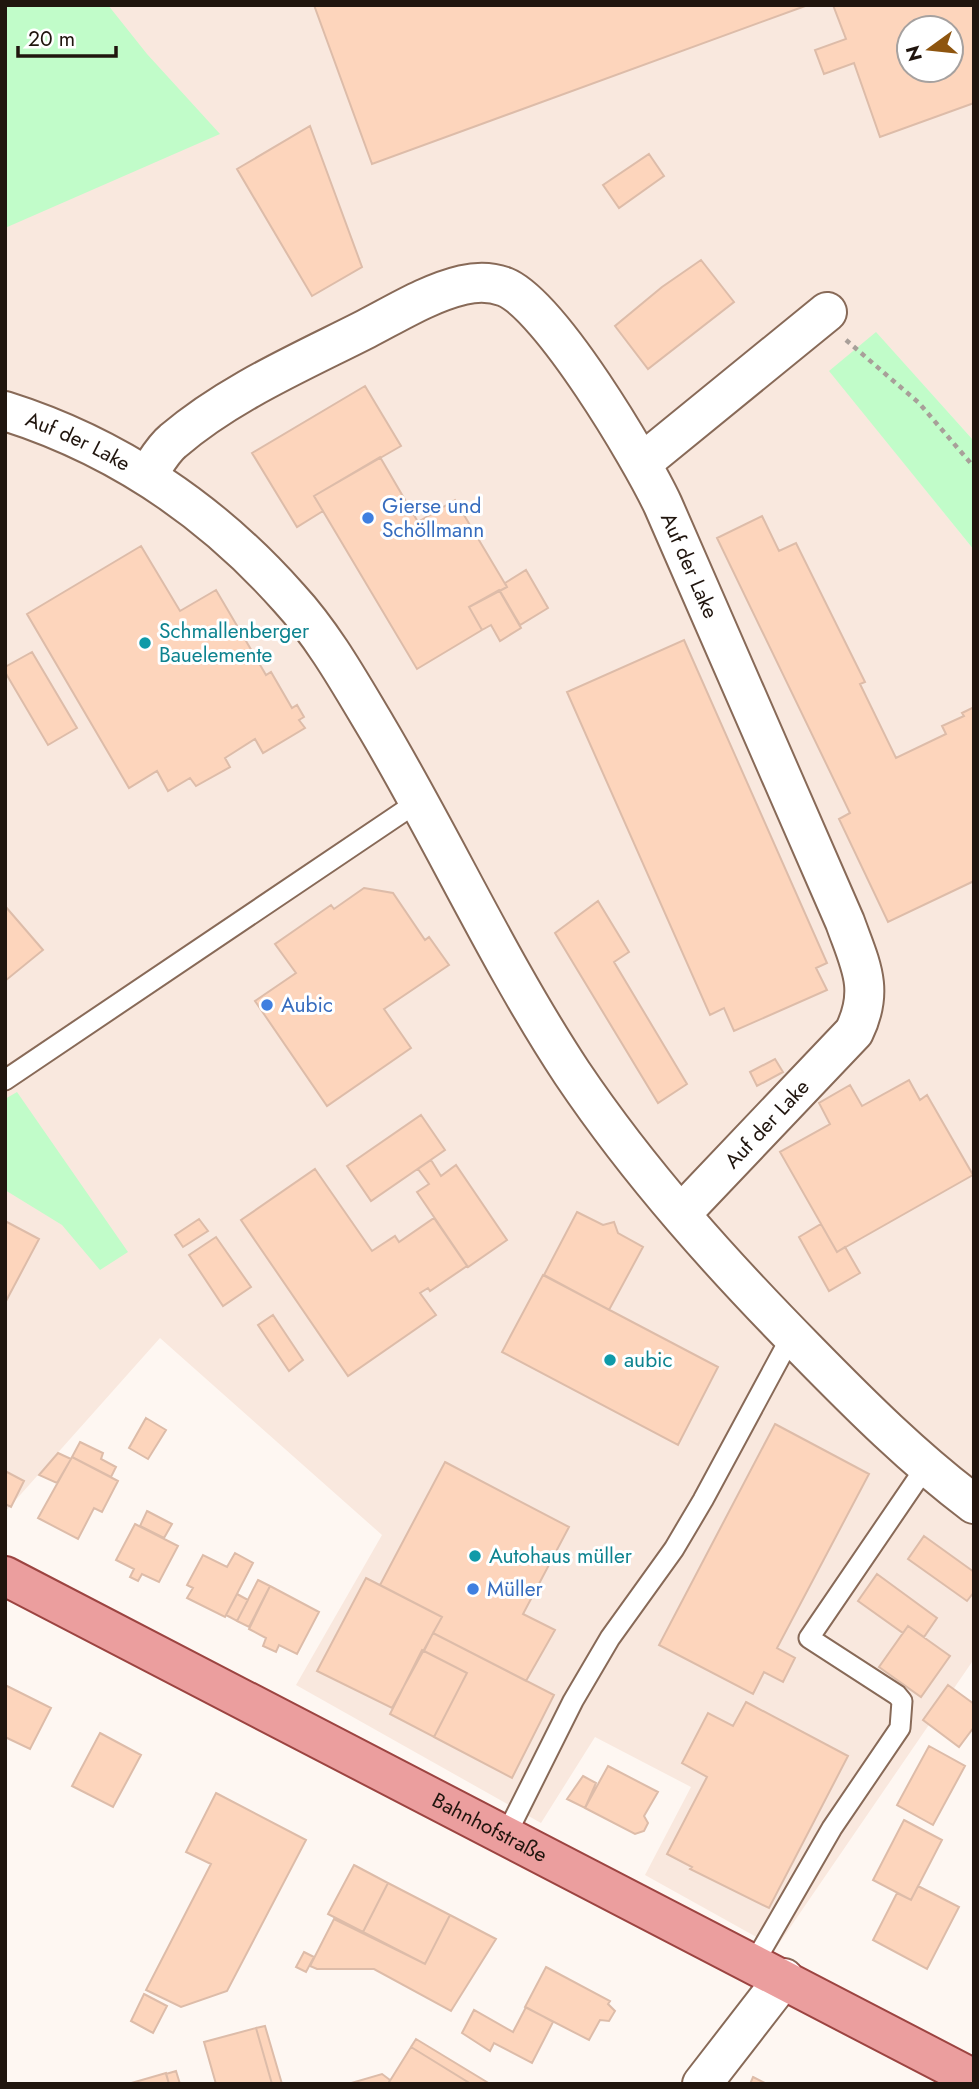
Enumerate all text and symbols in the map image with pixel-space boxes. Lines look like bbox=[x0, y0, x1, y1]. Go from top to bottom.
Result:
scale bar bbox=[18, 14, 116, 58]
north arrow bbox=[895, 14, 965, 84]
text: 20 m bbox=[28, 24, 75, 54]
text: N bbox=[899, 42, 929, 64]
street label: Auf der Lake bbox=[21, 404, 136, 479]
place label: Gierse und Schöllmann bbox=[382, 491, 484, 545]
street label: Auf der Lake bbox=[653, 508, 726, 623]
marker: Gierse und Schöllmann bbox=[360, 510, 376, 526]
place label: Schmallenberger Bauelemente bbox=[159, 616, 310, 670]
marker: Schmallenberger Bauelemente bbox=[137, 635, 153, 651]
place label: Aubic bbox=[281, 990, 333, 1020]
marker: Aubic bbox=[259, 997, 275, 1013]
street label: Auf der Lake bbox=[718, 1073, 816, 1175]
place label: aubic bbox=[624, 1345, 673, 1375]
marker: aubic bbox=[602, 1352, 618, 1368]
place label: Autohaus müller bbox=[489, 1541, 633, 1571]
marker: Autohaus müller bbox=[467, 1548, 483, 1564]
place label: Müller bbox=[487, 1574, 544, 1604]
marker: Müller bbox=[465, 1581, 481, 1597]
street label: Bahnhofstraße bbox=[427, 1785, 553, 1870]

